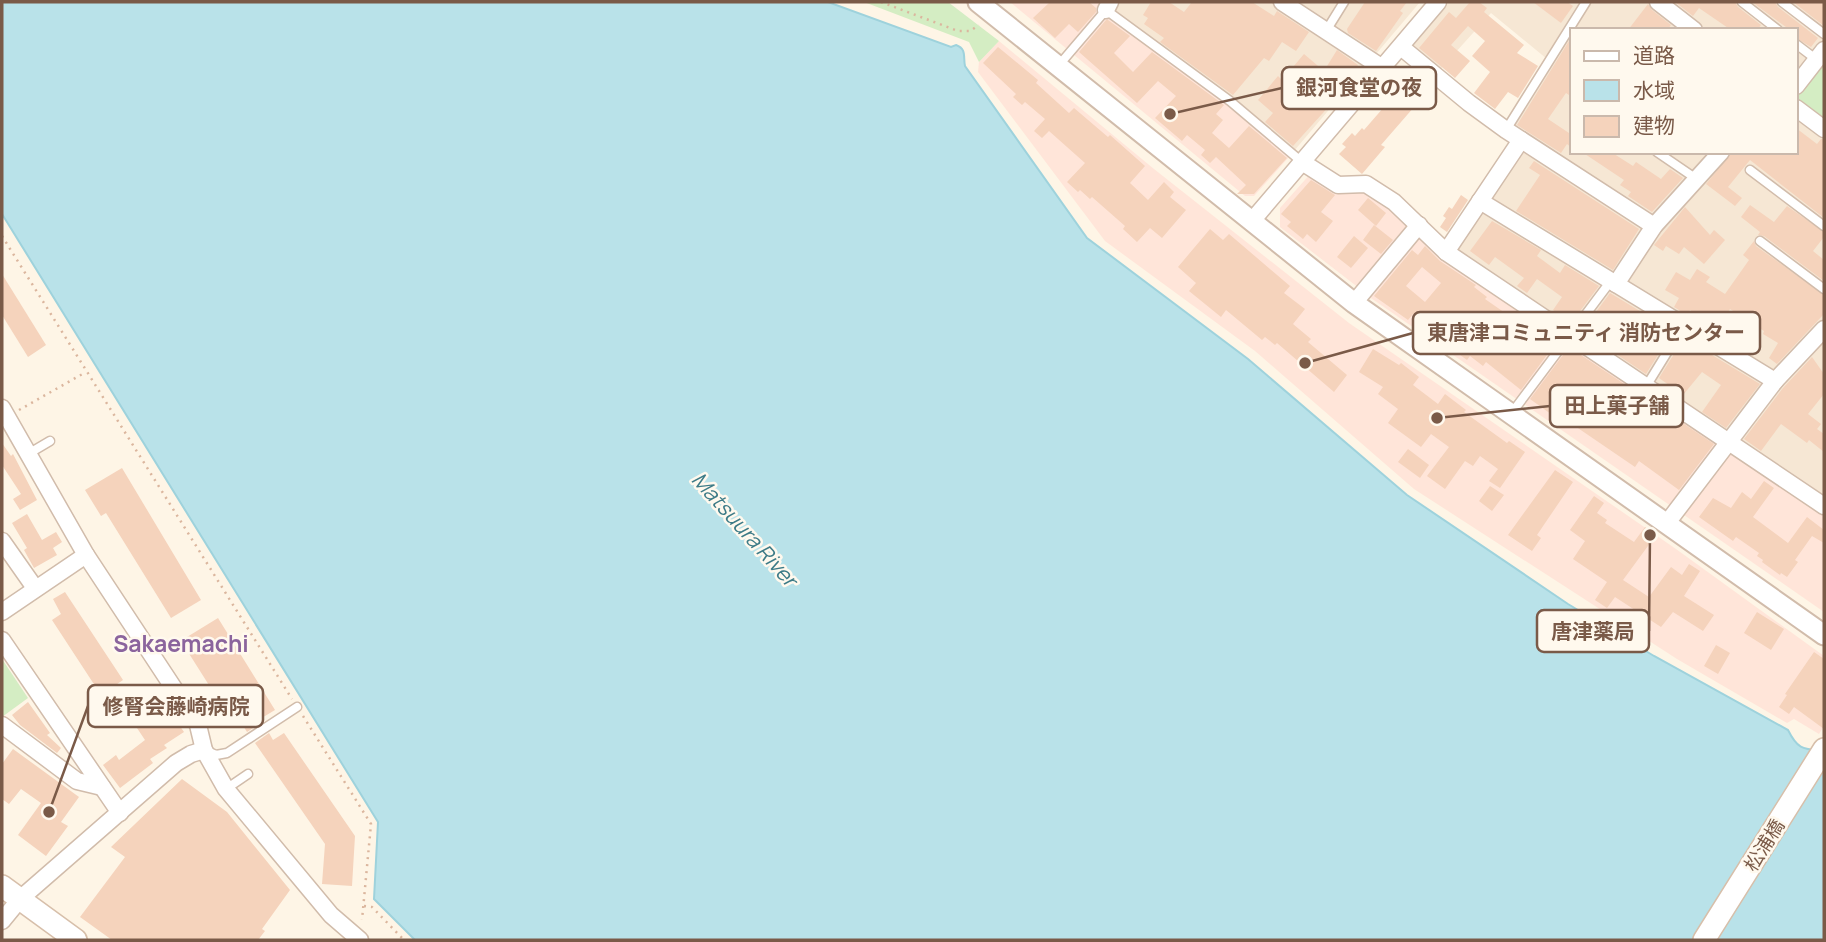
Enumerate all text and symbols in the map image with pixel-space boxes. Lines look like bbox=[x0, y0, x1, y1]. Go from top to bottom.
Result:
legend bbox=[1570, 28, 1798, 154]
text: 道路 bbox=[1633, 41, 1675, 69]
callout: 銀河食堂の夜 bbox=[1282, 67, 1436, 109]
text: 銀河食堂の夜 bbox=[1296, 73, 1422, 101]
text: 水域 bbox=[1633, 76, 1675, 104]
text: 建物 bbox=[1633, 111, 1675, 139]
callout: 東唐津コミュニティ 消防センター bbox=[1413, 312, 1760, 354]
text: 東唐津コミュニティ 消防センター bbox=[1427, 318, 1745, 346]
callout: 田上菓子舗 bbox=[1550, 385, 1683, 427]
text: 田上菓子舗 bbox=[1565, 391, 1670, 419]
water label: Matsuura River bbox=[686, 466, 806, 594]
callout: 唐津薬局 bbox=[1537, 610, 1649, 652]
text: 唐津薬局 bbox=[1551, 617, 1635, 645]
district label: Sakaemachi bbox=[113, 627, 249, 659]
callout: 修腎会藤崎病院 bbox=[88, 685, 263, 727]
text: 修腎会藤崎病院 bbox=[103, 692, 250, 720]
street label: 松浦橋 bbox=[1738, 814, 1790, 876]

